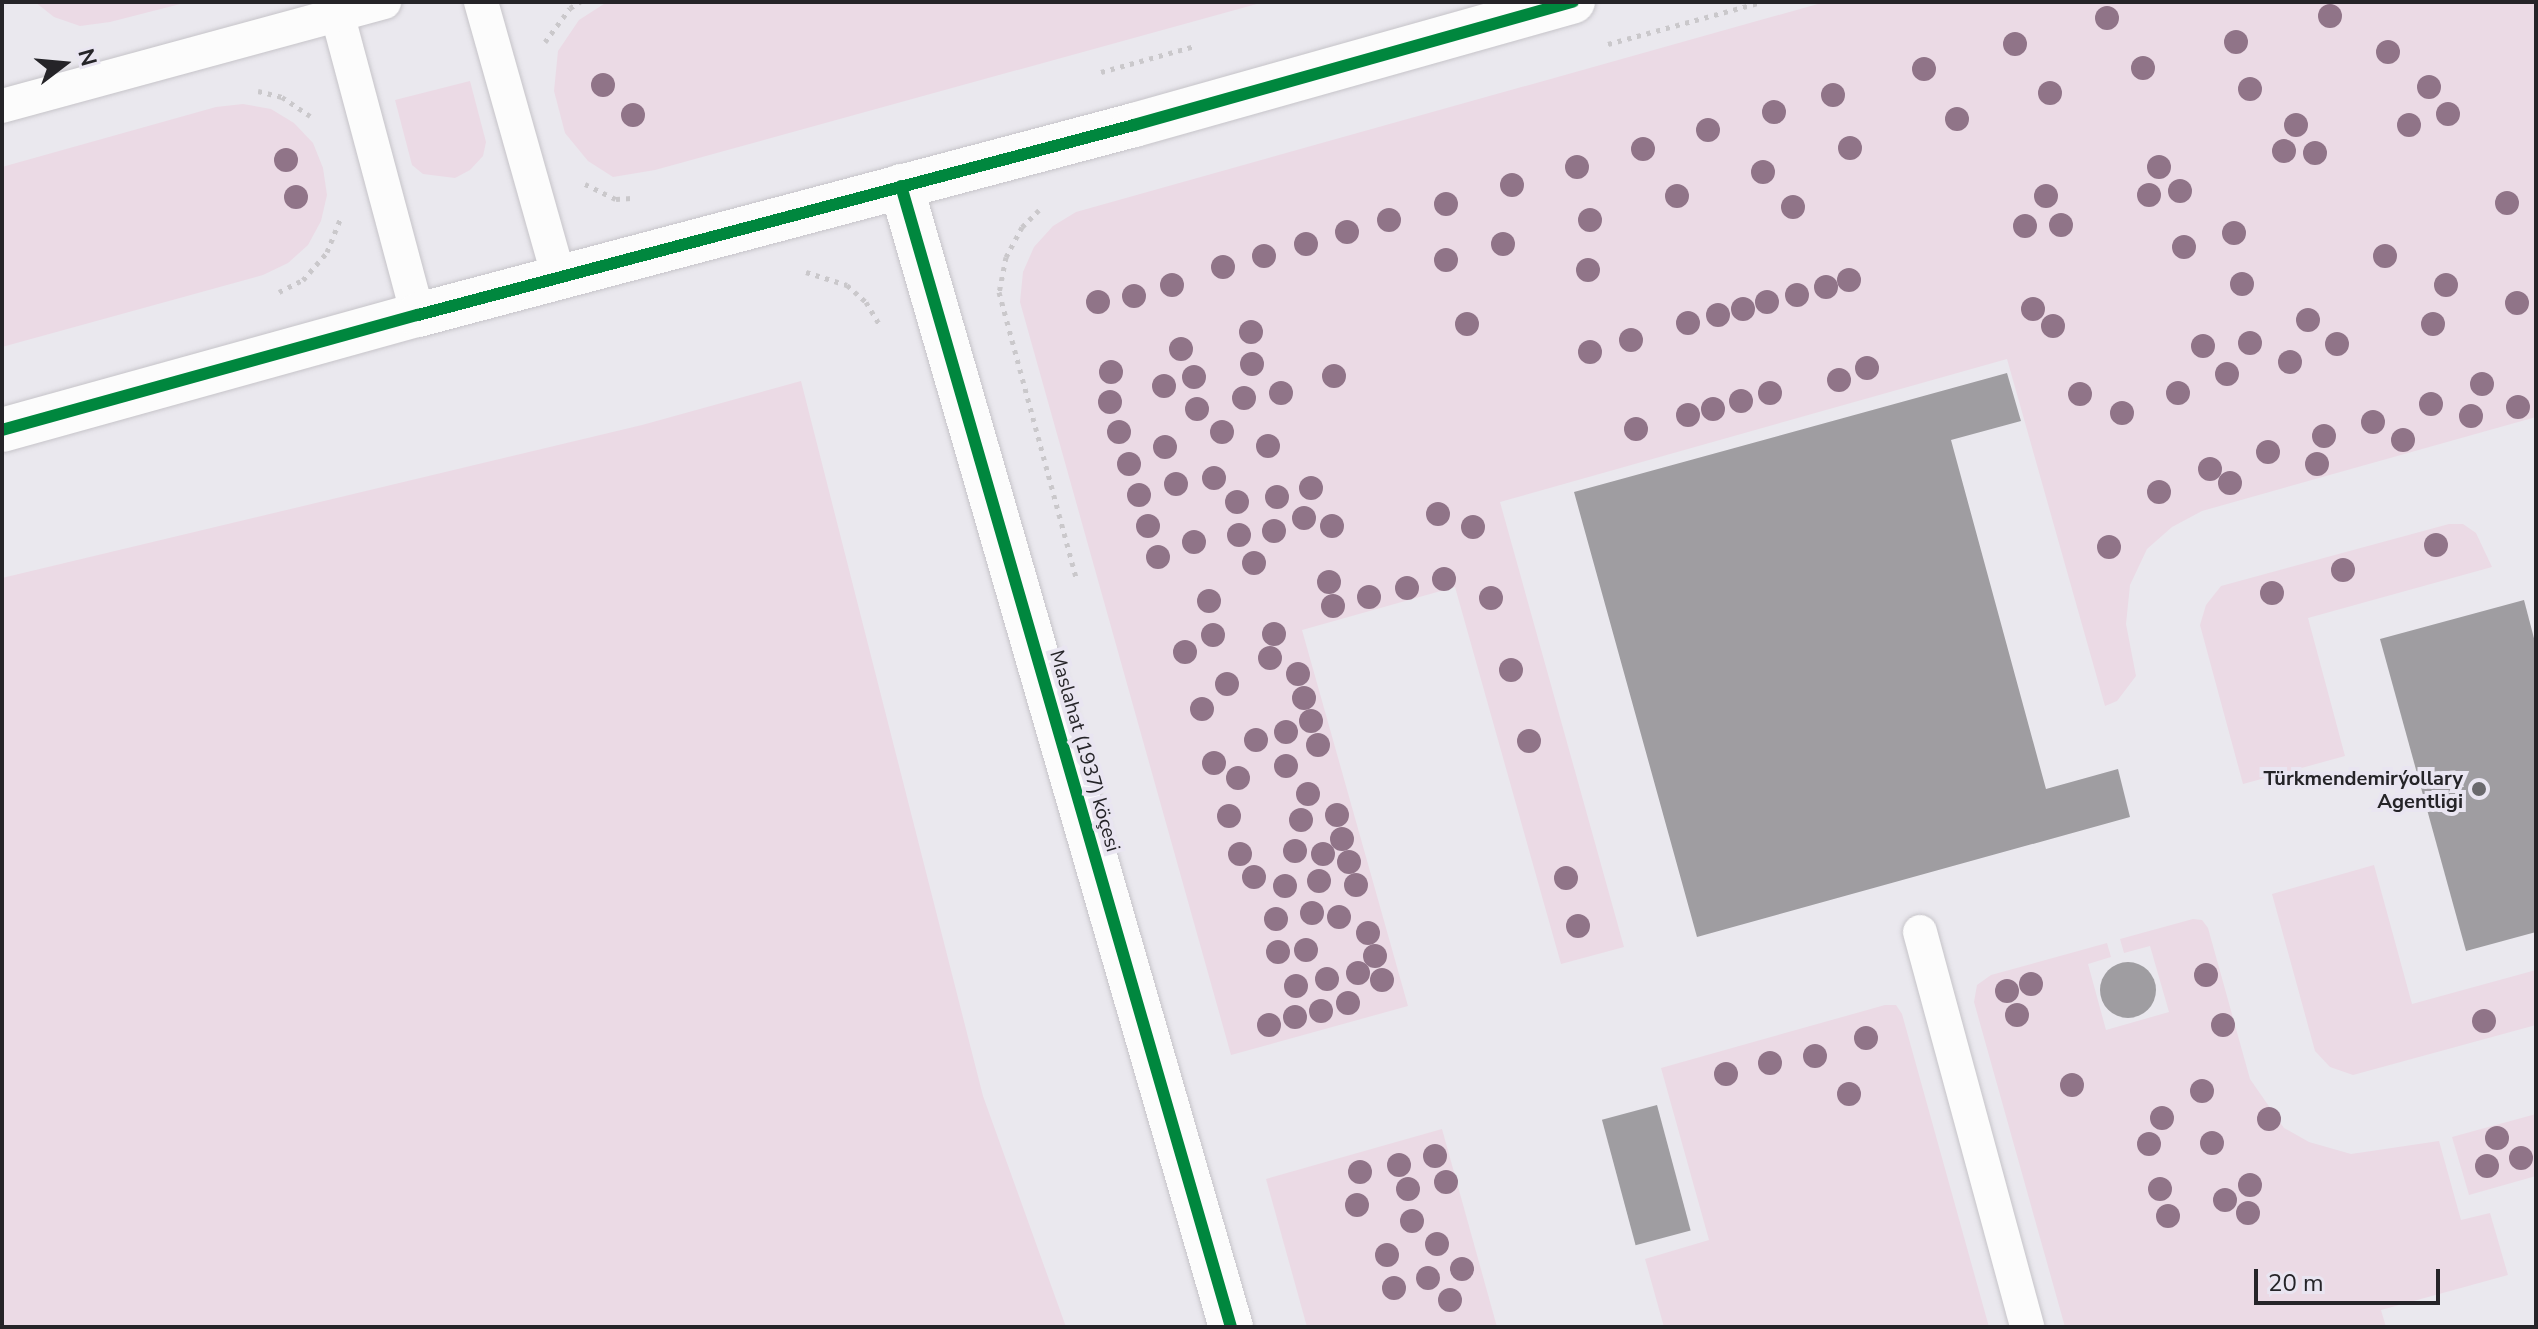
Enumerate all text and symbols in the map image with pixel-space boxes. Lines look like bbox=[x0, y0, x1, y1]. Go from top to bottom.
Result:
north arrow bbox=[24, 24, 104, 104]
text: N bbox=[70, 45, 104, 69]
street label: Maslahat (1937) köçesi bbox=[1045, 647, 1125, 855]
place label: Türkmendemirýollary Agentligi bbox=[2263, 766, 2463, 813]
marker: Türkmendemirýollary Agentligi bbox=[2470, 780, 2488, 798]
scale bar bbox=[2258, 1253, 2444, 1303]
text: 20 m bbox=[2268, 1267, 2324, 1299]

